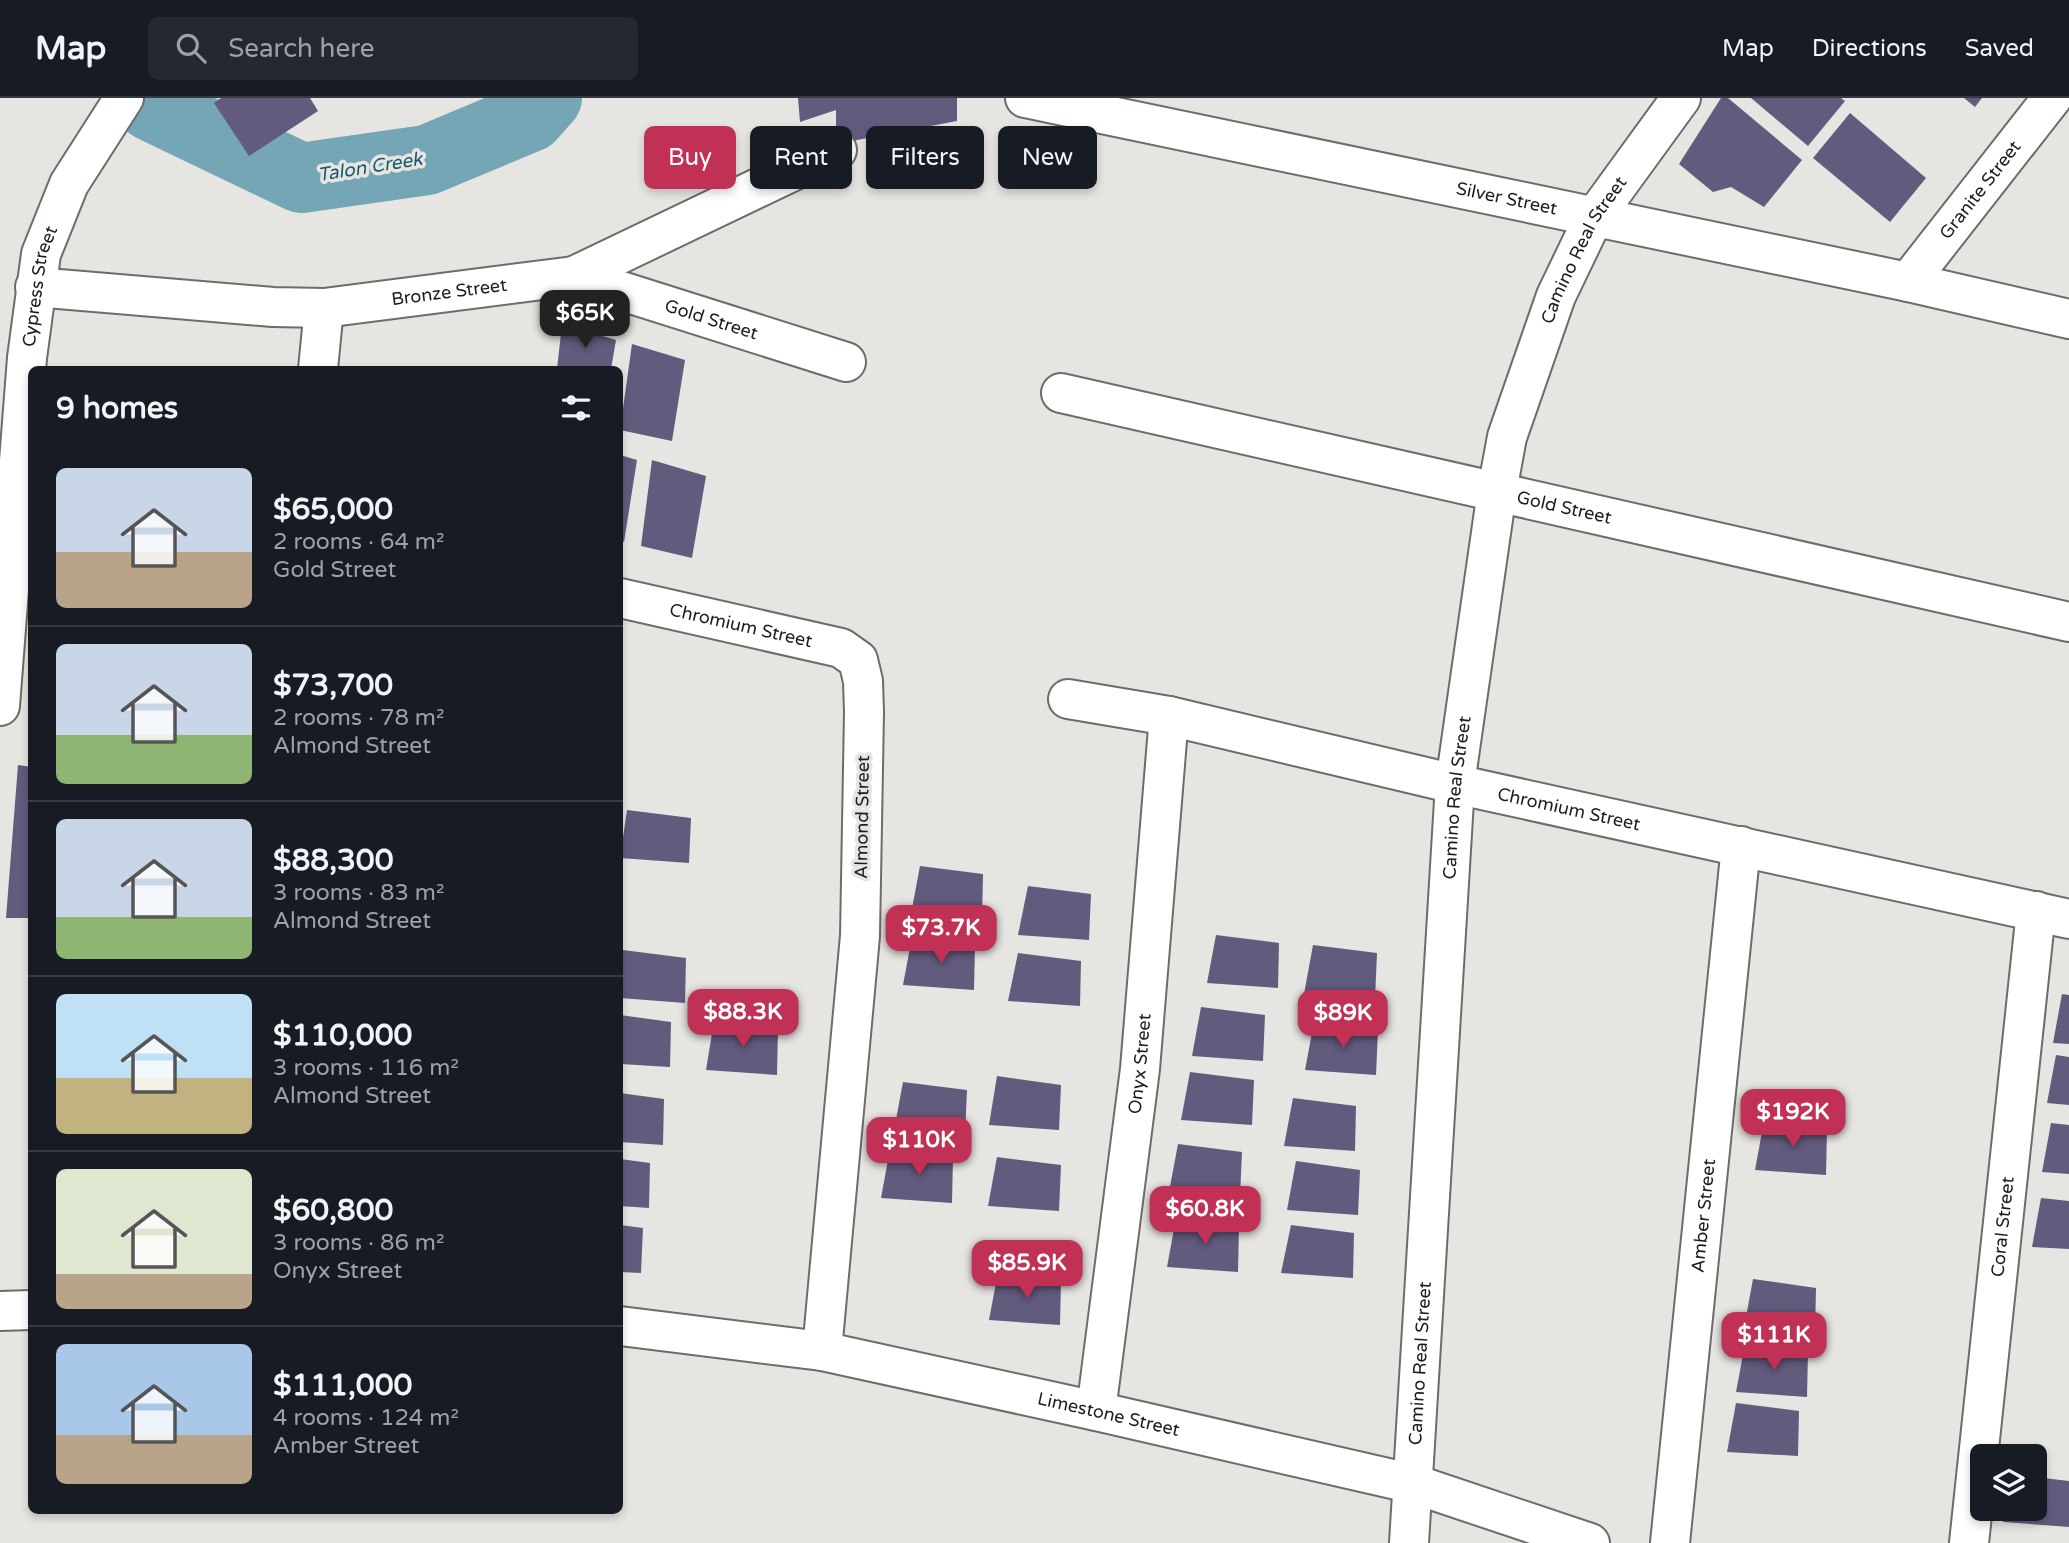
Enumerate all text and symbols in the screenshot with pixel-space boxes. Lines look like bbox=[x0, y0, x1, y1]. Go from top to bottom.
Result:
search box bbox=[148, 17, 638, 80]
text: Map bbox=[35, 29, 106, 68]
icon: search bbox=[172, 29, 210, 67]
text: Search here bbox=[228, 33, 374, 64]
text: Map bbox=[1722, 34, 1774, 63]
text: Directions bbox=[1812, 34, 1927, 63]
text: Saved bbox=[1965, 34, 2034, 63]
chip: Buy bbox=[644, 126, 736, 189]
chip: Rent bbox=[750, 126, 852, 189]
chip: Filters bbox=[866, 126, 984, 189]
chip: New bbox=[998, 126, 1097, 189]
street label: Granite Street bbox=[1935, 136, 2026, 244]
water label: Talon Creek bbox=[316, 148, 425, 186]
street label: Camino Real Street bbox=[1536, 172, 1631, 327]
street label: Silver Street bbox=[1454, 177, 1559, 220]
street label: Cypress Street bbox=[18, 222, 62, 348]
street label: Bronze Street bbox=[390, 274, 508, 310]
pin: $65K bbox=[544, 290, 626, 350]
street label: Gold Street bbox=[662, 294, 761, 344]
text: $65K bbox=[556, 299, 614, 327]
icon: filters bbox=[557, 389, 595, 427]
text: 9 homes bbox=[56, 390, 178, 427]
street label: Gold Street bbox=[1515, 486, 1614, 529]
text: $65,000 bbox=[273, 491, 393, 528]
icon: home bbox=[112, 496, 196, 580]
text: 2 rooms · 64 m² bbox=[273, 528, 444, 556]
text: Gold Street bbox=[273, 556, 396, 584]
street label: Chromium Street bbox=[667, 599, 815, 652]
text: $73,700 bbox=[273, 667, 393, 704]
icon: home bbox=[112, 672, 196, 756]
text: 2 rooms · 78 m² bbox=[273, 704, 444, 732]
street label: Camino Real Street bbox=[1438, 714, 1476, 880]
text: Almond Street bbox=[273, 732, 431, 760]
street label: Almond Street bbox=[850, 755, 874, 879]
street label: Chromium Street bbox=[1495, 783, 1643, 835]
text: $88,300 bbox=[273, 842, 393, 879]
icon: home bbox=[112, 847, 196, 931]
text: 3 rooms · 83 m² bbox=[273, 879, 444, 907]
pin: $73.7K bbox=[884, 906, 998, 965]
text: Almond Street bbox=[273, 907, 431, 935]
text: $73.7K bbox=[902, 914, 980, 942]
pin: $88.3K bbox=[686, 990, 800, 1049]
pin: $89K bbox=[1302, 990, 1384, 1050]
text: $88.3K bbox=[704, 998, 782, 1026]
text: $89K bbox=[1314, 999, 1372, 1027]
street label: Onyx Street bbox=[1123, 1012, 1156, 1115]
text: $110,000 bbox=[273, 1017, 412, 1054]
icon: home bbox=[112, 1022, 196, 1106]
text: 3 rooms · 116 m² bbox=[273, 1054, 459, 1082]
text: Almond Street bbox=[273, 1082, 431, 1110]
pin: $192K bbox=[1744, 1090, 1842, 1149]
text: $192K bbox=[1757, 1098, 1829, 1126]
pin: $110K bbox=[870, 1118, 968, 1177]
text: $110K bbox=[883, 1126, 955, 1154]
street label: Amber Street bbox=[1687, 1157, 1720, 1274]
street label: Coral Street bbox=[1986, 1175, 2019, 1278]
pin: $60.8K bbox=[1148, 1186, 1262, 1246]
text: $60,800 bbox=[273, 1192, 393, 1229]
text: $60.8K bbox=[1166, 1195, 1244, 1223]
icon: home bbox=[112, 1197, 196, 1281]
text: 3 rooms · 86 m² bbox=[273, 1229, 444, 1257]
pin: $85.9K bbox=[970, 1240, 1084, 1300]
text: $85.9K bbox=[988, 1249, 1066, 1277]
text: Onyx Street bbox=[273, 1257, 402, 1285]
street label: Camino Real Street bbox=[1404, 1281, 1436, 1446]
pin: $111K bbox=[1725, 1312, 1823, 1372]
text: $111K bbox=[1738, 1321, 1810, 1349]
text: $111,000 bbox=[273, 1367, 412, 1404]
icon: home bbox=[112, 1372, 196, 1456]
street label: Limestone Street bbox=[1035, 1387, 1182, 1441]
text: 4 rooms · 124 m² bbox=[273, 1404, 459, 1432]
text: Amber Street bbox=[273, 1432, 419, 1460]
map controls bbox=[1970, 1444, 2047, 1521]
button: layers bbox=[1970, 1444, 2047, 1521]

